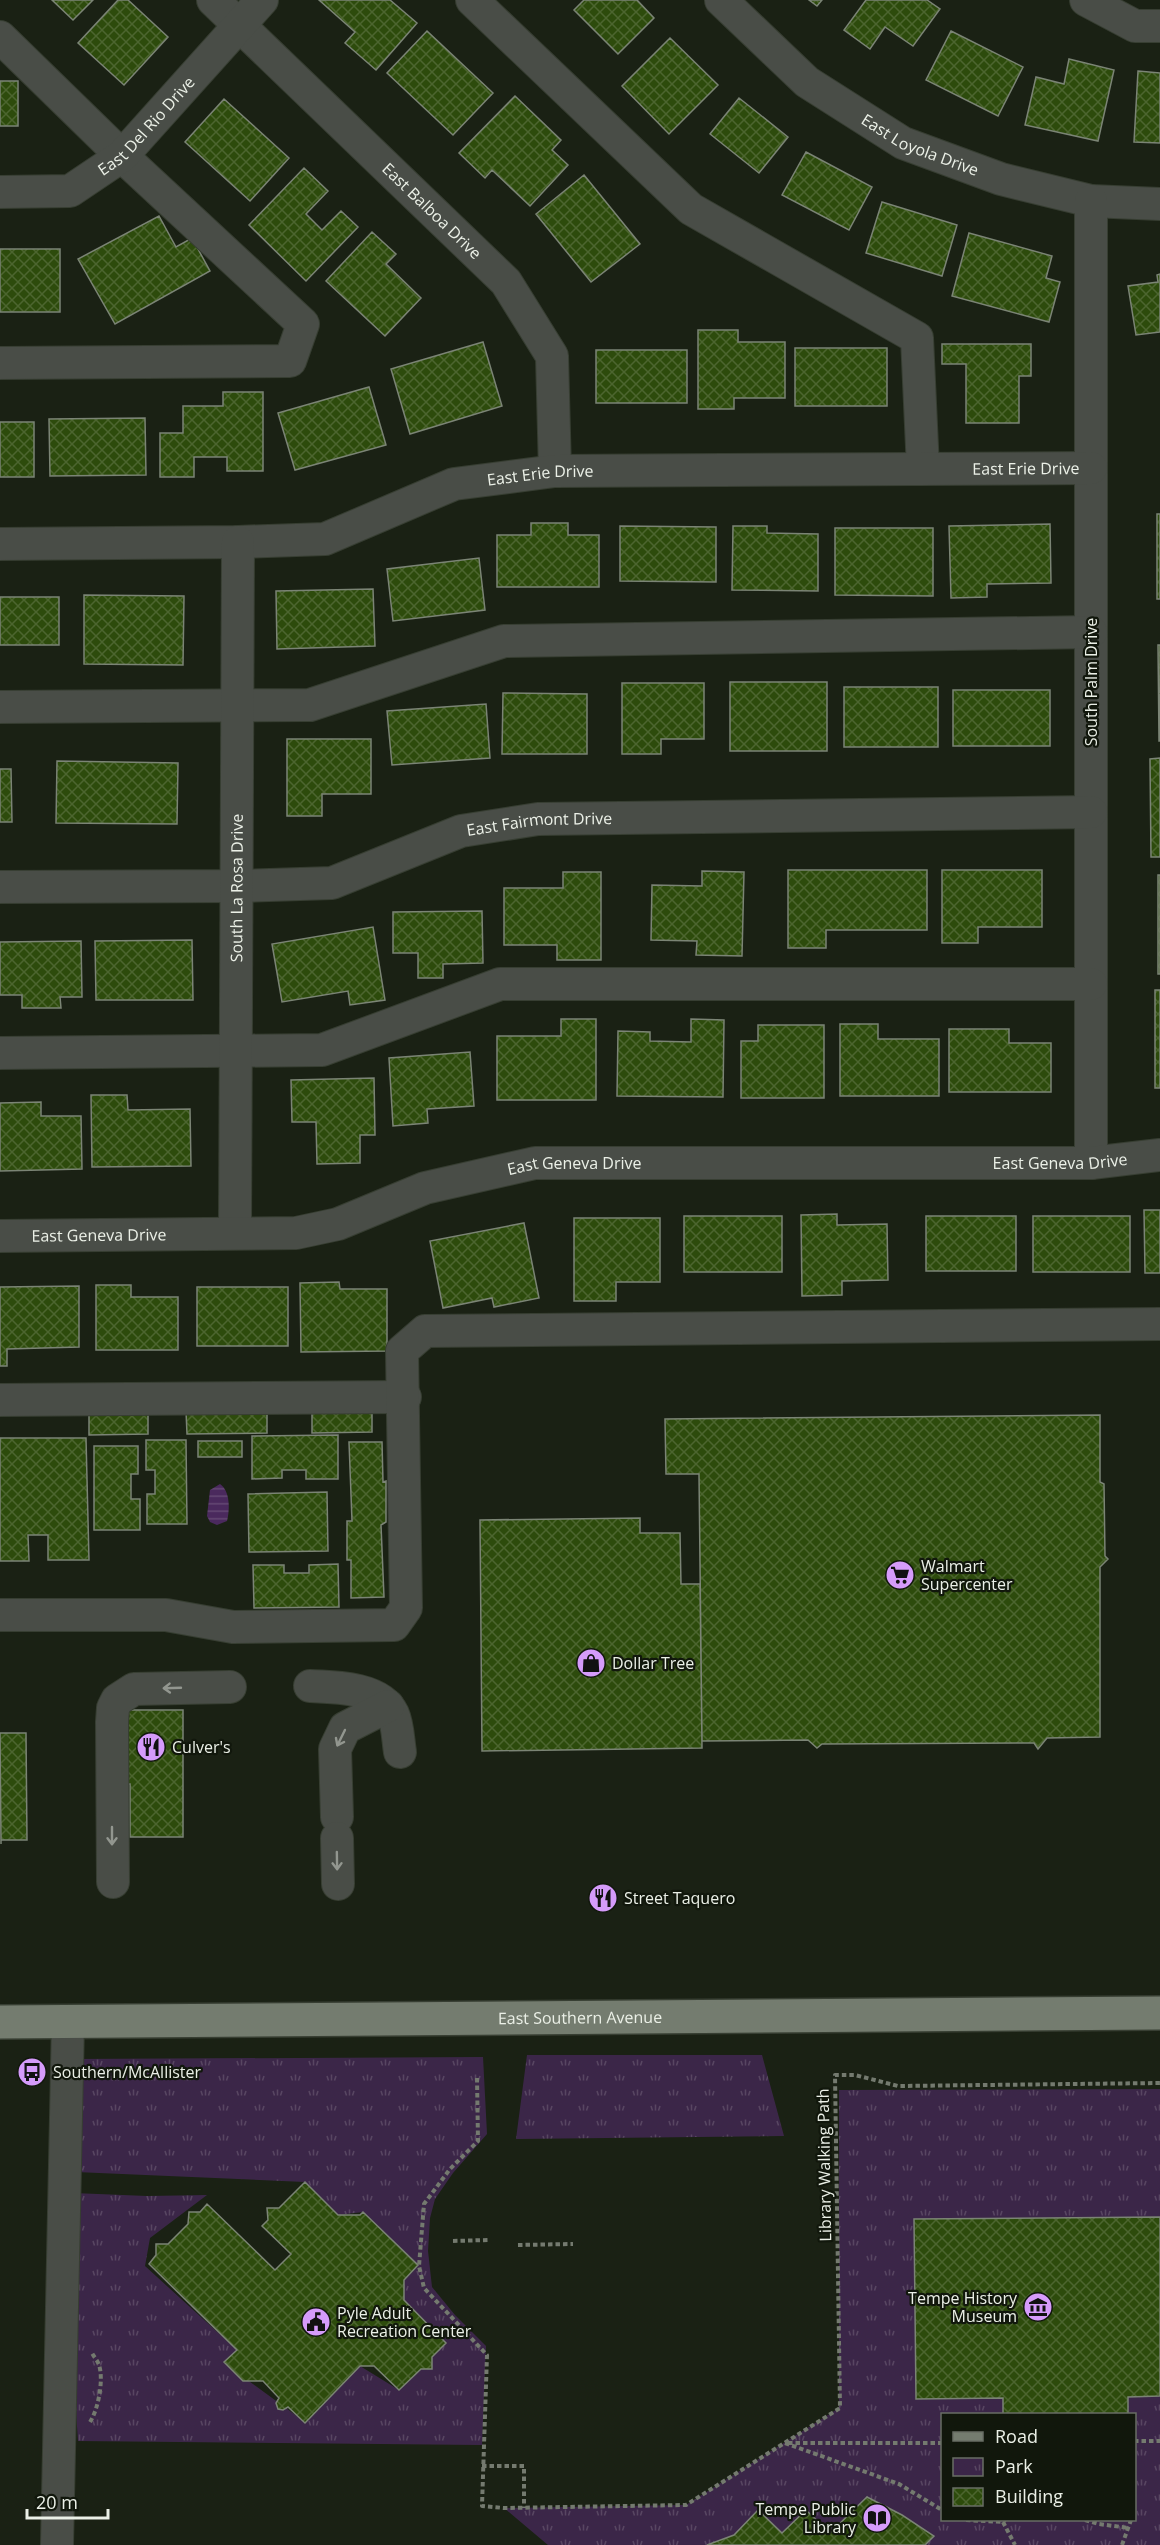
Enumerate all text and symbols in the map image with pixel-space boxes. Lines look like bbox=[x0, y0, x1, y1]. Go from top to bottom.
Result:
street label: East Del Rio Drive bbox=[93, 71, 200, 180]
street label: East Loyola Drive bbox=[857, 108, 982, 181]
street label: East Balboa Drive bbox=[377, 158, 487, 264]
street label: East Erie Drive bbox=[972, 457, 1079, 480]
street label: East Erie Drive bbox=[485, 460, 593, 491]
street label: South Palm Drive bbox=[1080, 618, 1102, 746]
street label: East Fairmont Drive bbox=[465, 807, 612, 841]
street label: South La Rosa Drive bbox=[225, 814, 248, 962]
street label: East Geneva Drive bbox=[993, 1148, 1129, 1174]
street label: East Geneva Drive bbox=[505, 1152, 642, 1180]
street label: East Geneva Drive bbox=[31, 1223, 167, 1247]
place label: Walmart Supercenter bbox=[921, 1555, 1013, 1595]
supermarket icon: Walmart Supercenter bbox=[884, 1559, 916, 1591]
shop icon: Dollar Tree bbox=[575, 1647, 607, 1679]
place label: Dollar Tree bbox=[612, 1652, 694, 1674]
one-way arrow bbox=[162, 1683, 182, 1694]
one-way arrow bbox=[334, 1728, 346, 1746]
restaurant icon: Culver's bbox=[135, 1731, 167, 1763]
place label: Culver's bbox=[172, 1736, 231, 1758]
one-way arrow bbox=[106, 1826, 118, 1846]
one-way arrow bbox=[332, 1850, 343, 1870]
restaurant icon: Street Taquero bbox=[587, 1882, 619, 1914]
place label: Street Taquero bbox=[624, 1887, 735, 1909]
street label: East Southern Avenue bbox=[498, 2006, 662, 2029]
bus stop icon: Southern/McAllister bbox=[16, 2056, 48, 2088]
place label: Southern/McAllister bbox=[53, 2061, 202, 2083]
street label: Library Walking Path bbox=[812, 2088, 836, 2242]
place label: Tempe History Museum bbox=[908, 2287, 1018, 2327]
museum icon: Tempe History Museum bbox=[1022, 2291, 1054, 2323]
place label: Pyle Adult Recreation Center bbox=[337, 2302, 472, 2342]
public building icon: Pyle Adult Recreation Center bbox=[300, 2306, 332, 2338]
legend bbox=[941, 2413, 1136, 2521]
text: Road bbox=[995, 2424, 1038, 2448]
text: Park bbox=[995, 2454, 1033, 2478]
scale bar bbox=[27, 2482, 108, 2520]
text: Building bbox=[995, 2484, 1063, 2508]
text: 20 m bbox=[36, 2490, 78, 2514]
place label: Tempe Public Library bbox=[755, 2498, 857, 2538]
library icon: Tempe Public Library bbox=[861, 2502, 893, 2534]

